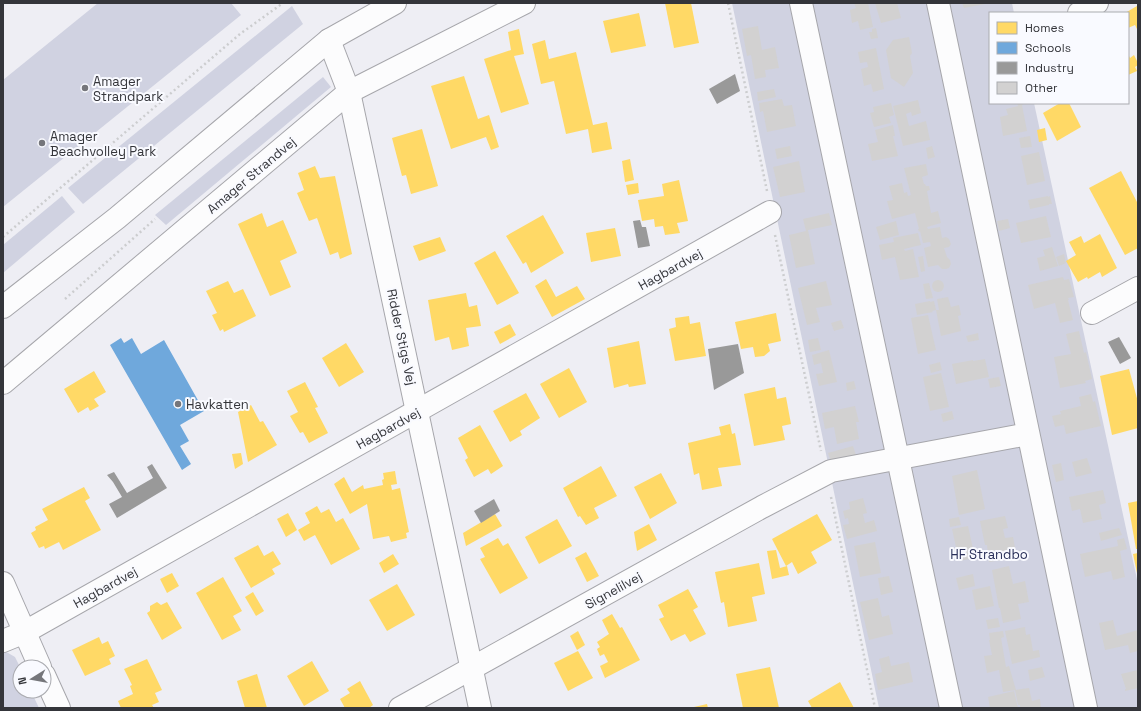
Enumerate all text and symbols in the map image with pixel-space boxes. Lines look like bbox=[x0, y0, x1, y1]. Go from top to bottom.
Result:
legend bbox=[989, 12, 1129, 104]
text: Homes bbox=[1025, 20, 1064, 36]
text: Schools bbox=[1025, 40, 1071, 56]
text: Industry bbox=[1025, 60, 1074, 76]
place label: Amager Strandpark bbox=[93, 73, 163, 105]
text: Other bbox=[1025, 80, 1058, 96]
marker: Amager Strandpark bbox=[80, 83, 90, 93]
place label: Amager Beachvolley Park bbox=[50, 128, 156, 160]
street label: Amager Strandvej bbox=[203, 133, 299, 218]
marker: Amager Beachvolley Park bbox=[37, 138, 47, 148]
street label: Hagbardvej bbox=[635, 245, 705, 294]
street label: Ridder Stigs Vej bbox=[383, 287, 420, 387]
place label: Havkatten bbox=[186, 396, 249, 413]
marker: Havkatten bbox=[173, 399, 183, 409]
street label: Hagbardvej bbox=[353, 404, 423, 453]
park label: HF Strandbo bbox=[950, 546, 1028, 563]
street label: Hagbardvej bbox=[70, 563, 140, 612]
street label: Signelilvej bbox=[582, 568, 645, 613]
north arrow bbox=[12, 659, 52, 699]
text: N bbox=[15, 676, 30, 686]

